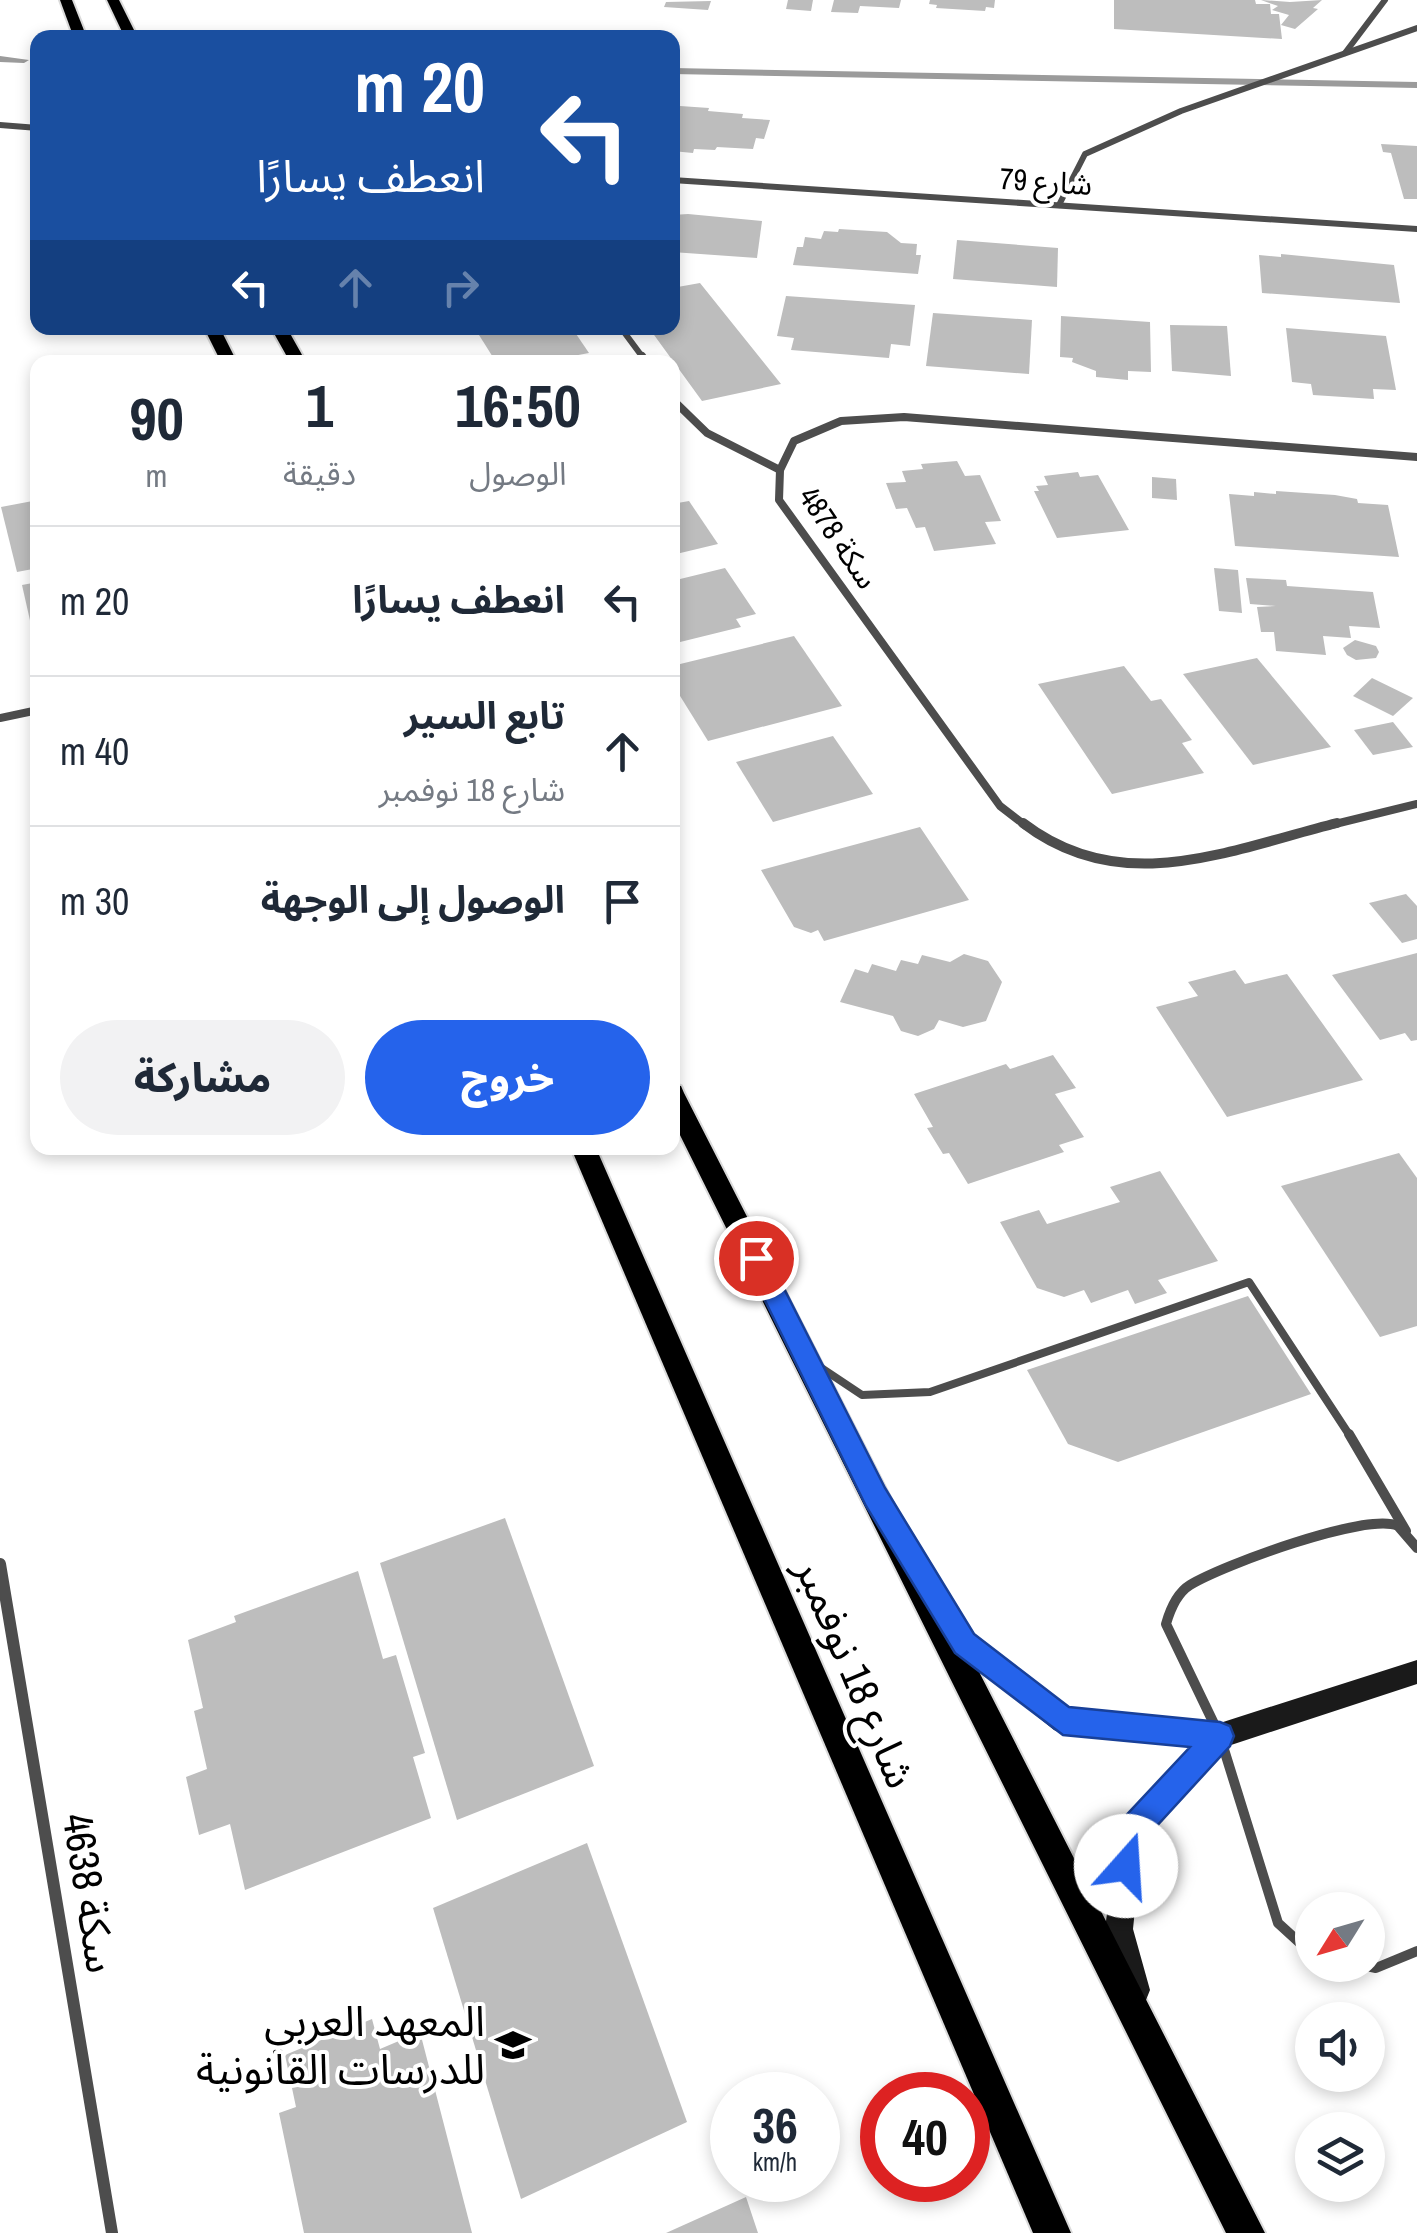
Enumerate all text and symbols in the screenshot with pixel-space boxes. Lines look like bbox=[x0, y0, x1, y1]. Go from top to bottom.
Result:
text: 20 m bbox=[354, 40, 485, 134]
icon: left bbox=[520, 70, 650, 200]
text: انعطف يسارًا bbox=[256, 145, 485, 206]
street label: 79 شارع bbox=[998, 158, 1094, 207]
icon: left bbox=[223, 260, 278, 315]
icon: ahead bbox=[328, 260, 383, 315]
icon: right bbox=[433, 260, 488, 315]
text: 1 bbox=[306, 365, 333, 446]
text: 16:50 bbox=[455, 365, 581, 446]
text: 90 bbox=[129, 378, 184, 459]
text: دقيقة bbox=[283, 452, 356, 495]
text: الوصول bbox=[469, 452, 567, 495]
text: m bbox=[146, 454, 167, 497]
street label: سكة 4878 bbox=[790, 479, 888, 596]
text: انعطف يسارًا bbox=[352, 574, 565, 625]
icon: left bbox=[595, 574, 650, 629]
text: 20 m bbox=[60, 576, 129, 627]
text: تابع السير bbox=[404, 690, 565, 741]
icon: ahead bbox=[595, 724, 650, 779]
text: 40 m bbox=[60, 726, 129, 777]
text: شارع 18 نوفمبر bbox=[379, 768, 565, 811]
text: الوصول إلى الوجهة bbox=[261, 874, 565, 925]
icon: arrive bbox=[595, 874, 650, 929]
text: 30 m bbox=[60, 876, 129, 927]
button: مشاركة bbox=[60, 1020, 345, 1135]
button: خروج bbox=[365, 1020, 650, 1135]
pin bbox=[714, 1216, 799, 1301]
icon: arrive bbox=[729, 1231, 784, 1286]
street label: شارع 18 نوفمبر bbox=[778, 1548, 930, 1798]
street label: سكة 4638 bbox=[50, 1809, 130, 1977]
position arrow bbox=[1074, 1814, 1178, 1918]
north arrow bbox=[1295, 1892, 1385, 1982]
map controls bbox=[1295, 1892, 1385, 2202]
place label: المعهد العربي للدرسات القانونية bbox=[196, 1993, 485, 2097]
button: sound bbox=[1295, 2002, 1385, 2092]
school or university icon: المعهد العربي للدرسات القانونية bbox=[494, 2026, 532, 2064]
speed limit sign: 40 bbox=[860, 2072, 990, 2202]
text: 36 bbox=[752, 2091, 798, 2159]
button: layers bbox=[1295, 2112, 1385, 2202]
text: km/h bbox=[753, 2145, 797, 2179]

